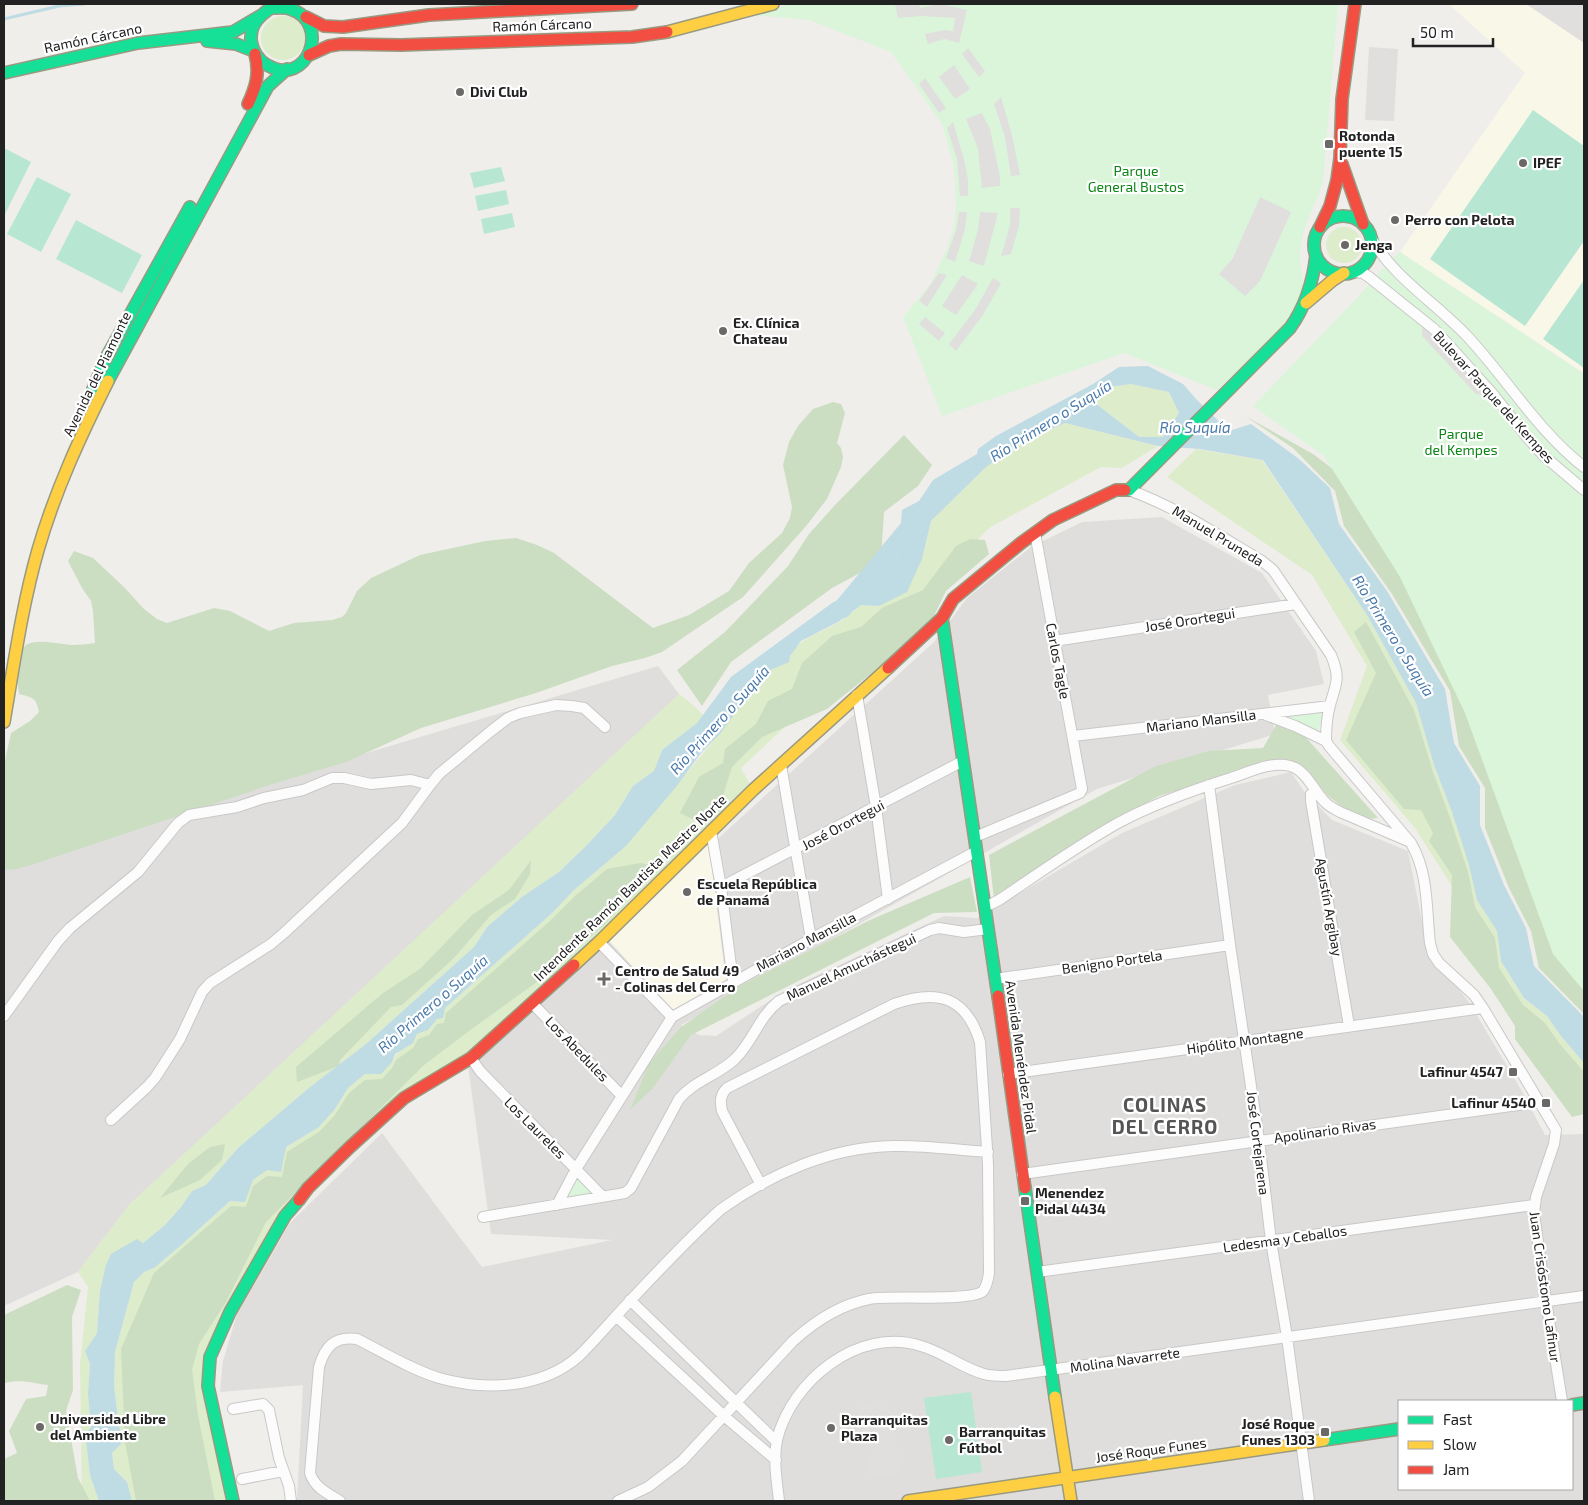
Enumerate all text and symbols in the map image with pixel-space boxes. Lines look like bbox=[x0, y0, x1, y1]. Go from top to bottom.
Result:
street label: Ramón Cárcano bbox=[492, 14, 592, 35]
scale bar bbox=[1413, 15, 1493, 47]
street label: Ramón Cárcano bbox=[42, 19, 143, 56]
text: 50 m bbox=[1420, 23, 1454, 41]
place label: Divi Club bbox=[470, 83, 528, 100]
marker: Divi Club bbox=[454, 86, 466, 98]
place label: Rotonda puente 15 bbox=[1339, 127, 1403, 160]
marker: Rotonda puente 15 bbox=[1323, 138, 1335, 150]
place label: IPEF bbox=[1533, 154, 1562, 171]
marker: IPEF bbox=[1517, 157, 1529, 169]
park label: Parque General Bustos bbox=[1088, 162, 1184, 195]
place label: Perro con Pelota bbox=[1405, 211, 1514, 228]
marker: Perro con Pelota bbox=[1389, 214, 1401, 226]
place label: Jenga bbox=[1355, 236, 1393, 253]
marker: Jenga bbox=[1339, 239, 1351, 251]
street label: Avenida del Piamonte bbox=[59, 309, 134, 439]
place label: Ex. Clínica Chateau bbox=[733, 314, 800, 347]
marker: Ex. Clínica Chateau bbox=[717, 325, 729, 337]
street label: Bulevar Parque del Kempes bbox=[1430, 327, 1558, 467]
water label: Río Primero o Suquía bbox=[986, 375, 1115, 465]
water label: Río Suquía bbox=[1159, 418, 1231, 436]
park label: Parque del Kempes bbox=[1424, 426, 1498, 458]
street label: Manuel Pruneda bbox=[1169, 502, 1267, 570]
water label: Río Primero o Suquía bbox=[1349, 571, 1439, 700]
street label: José Orortegui bbox=[1144, 604, 1236, 635]
street label: Carlos Tagle bbox=[1043, 621, 1074, 700]
water label: Río Primero o Suquía bbox=[666, 661, 773, 777]
street label: Mariano Mansilla bbox=[1145, 705, 1257, 736]
street label: Intendente Ramón Bautista Mestre Norte bbox=[530, 791, 730, 984]
street label: José Orortegui bbox=[799, 796, 887, 853]
street label: Agustín Argibay bbox=[1312, 856, 1347, 958]
place label: Escuela República de Panamá bbox=[697, 875, 817, 908]
marker: Escuela República de Panamá bbox=[681, 886, 693, 898]
street label: Mariano Mansilla bbox=[753, 908, 859, 975]
street label: Manuel Amuchástegui bbox=[783, 929, 918, 1004]
street label: Benigno Portela bbox=[1061, 946, 1163, 977]
water label: Río Primero o Suquía bbox=[374, 951, 491, 1056]
place label: Centro de Salud 49 - Colinas del Cerro bbox=[615, 962, 739, 995]
marker: Centro de Salud 49 - Colinas del Cerro bbox=[597, 972, 611, 986]
street label: Avenida Menéndez Pidal bbox=[1002, 979, 1041, 1136]
street label: Los Abedules bbox=[542, 1013, 613, 1085]
street label: Hipólito Montagne bbox=[1185, 1024, 1304, 1057]
place label: Lafinur 4547 bbox=[1420, 1063, 1504, 1080]
marker: Lafinur 4547 bbox=[1507, 1066, 1519, 1078]
street label: José Cortejarena bbox=[1244, 1090, 1273, 1196]
street label: Los Laureles bbox=[501, 1093, 570, 1162]
district label: COLINAS DEL CERRO bbox=[1112, 1093, 1218, 1138]
place label: Lafinur 4540 bbox=[1451, 1094, 1536, 1111]
marker: Lafinur 4540 bbox=[1540, 1097, 1552, 1109]
street label: Apolinario Rivas bbox=[1273, 1115, 1377, 1146]
place label: Menendez Pidal 4434 bbox=[1035, 1184, 1106, 1217]
marker: Menendez Pidal 4434 bbox=[1019, 1195, 1031, 1207]
street label: Juan Crisóstomo Lafinur bbox=[1526, 1210, 1565, 1364]
street label: Ledesma y Ceballos bbox=[1222, 1221, 1348, 1256]
street label: Molina Navarrete bbox=[1069, 1343, 1181, 1376]
legend bbox=[1398, 1400, 1573, 1490]
place label: Universidad Libre del Ambiente bbox=[50, 1410, 166, 1443]
text: Fast bbox=[1443, 1410, 1473, 1428]
place label: Barranquitas Plaza bbox=[841, 1411, 928, 1444]
place label: José Roque Funes 1303 bbox=[1241, 1415, 1315, 1448]
marker: Universidad Libre del Ambiente bbox=[34, 1421, 46, 1433]
marker: Barranquitas Plaza bbox=[825, 1422, 837, 1434]
place label: Barranquitas Fútbol bbox=[959, 1423, 1046, 1456]
marker: José Roque Funes 1303 bbox=[1319, 1426, 1331, 1438]
street label: José Roque Funes bbox=[1094, 1433, 1207, 1466]
marker: Barranquitas Fútbol bbox=[943, 1434, 955, 1446]
text: Slow bbox=[1443, 1435, 1477, 1453]
text: Jam bbox=[1443, 1460, 1469, 1478]

